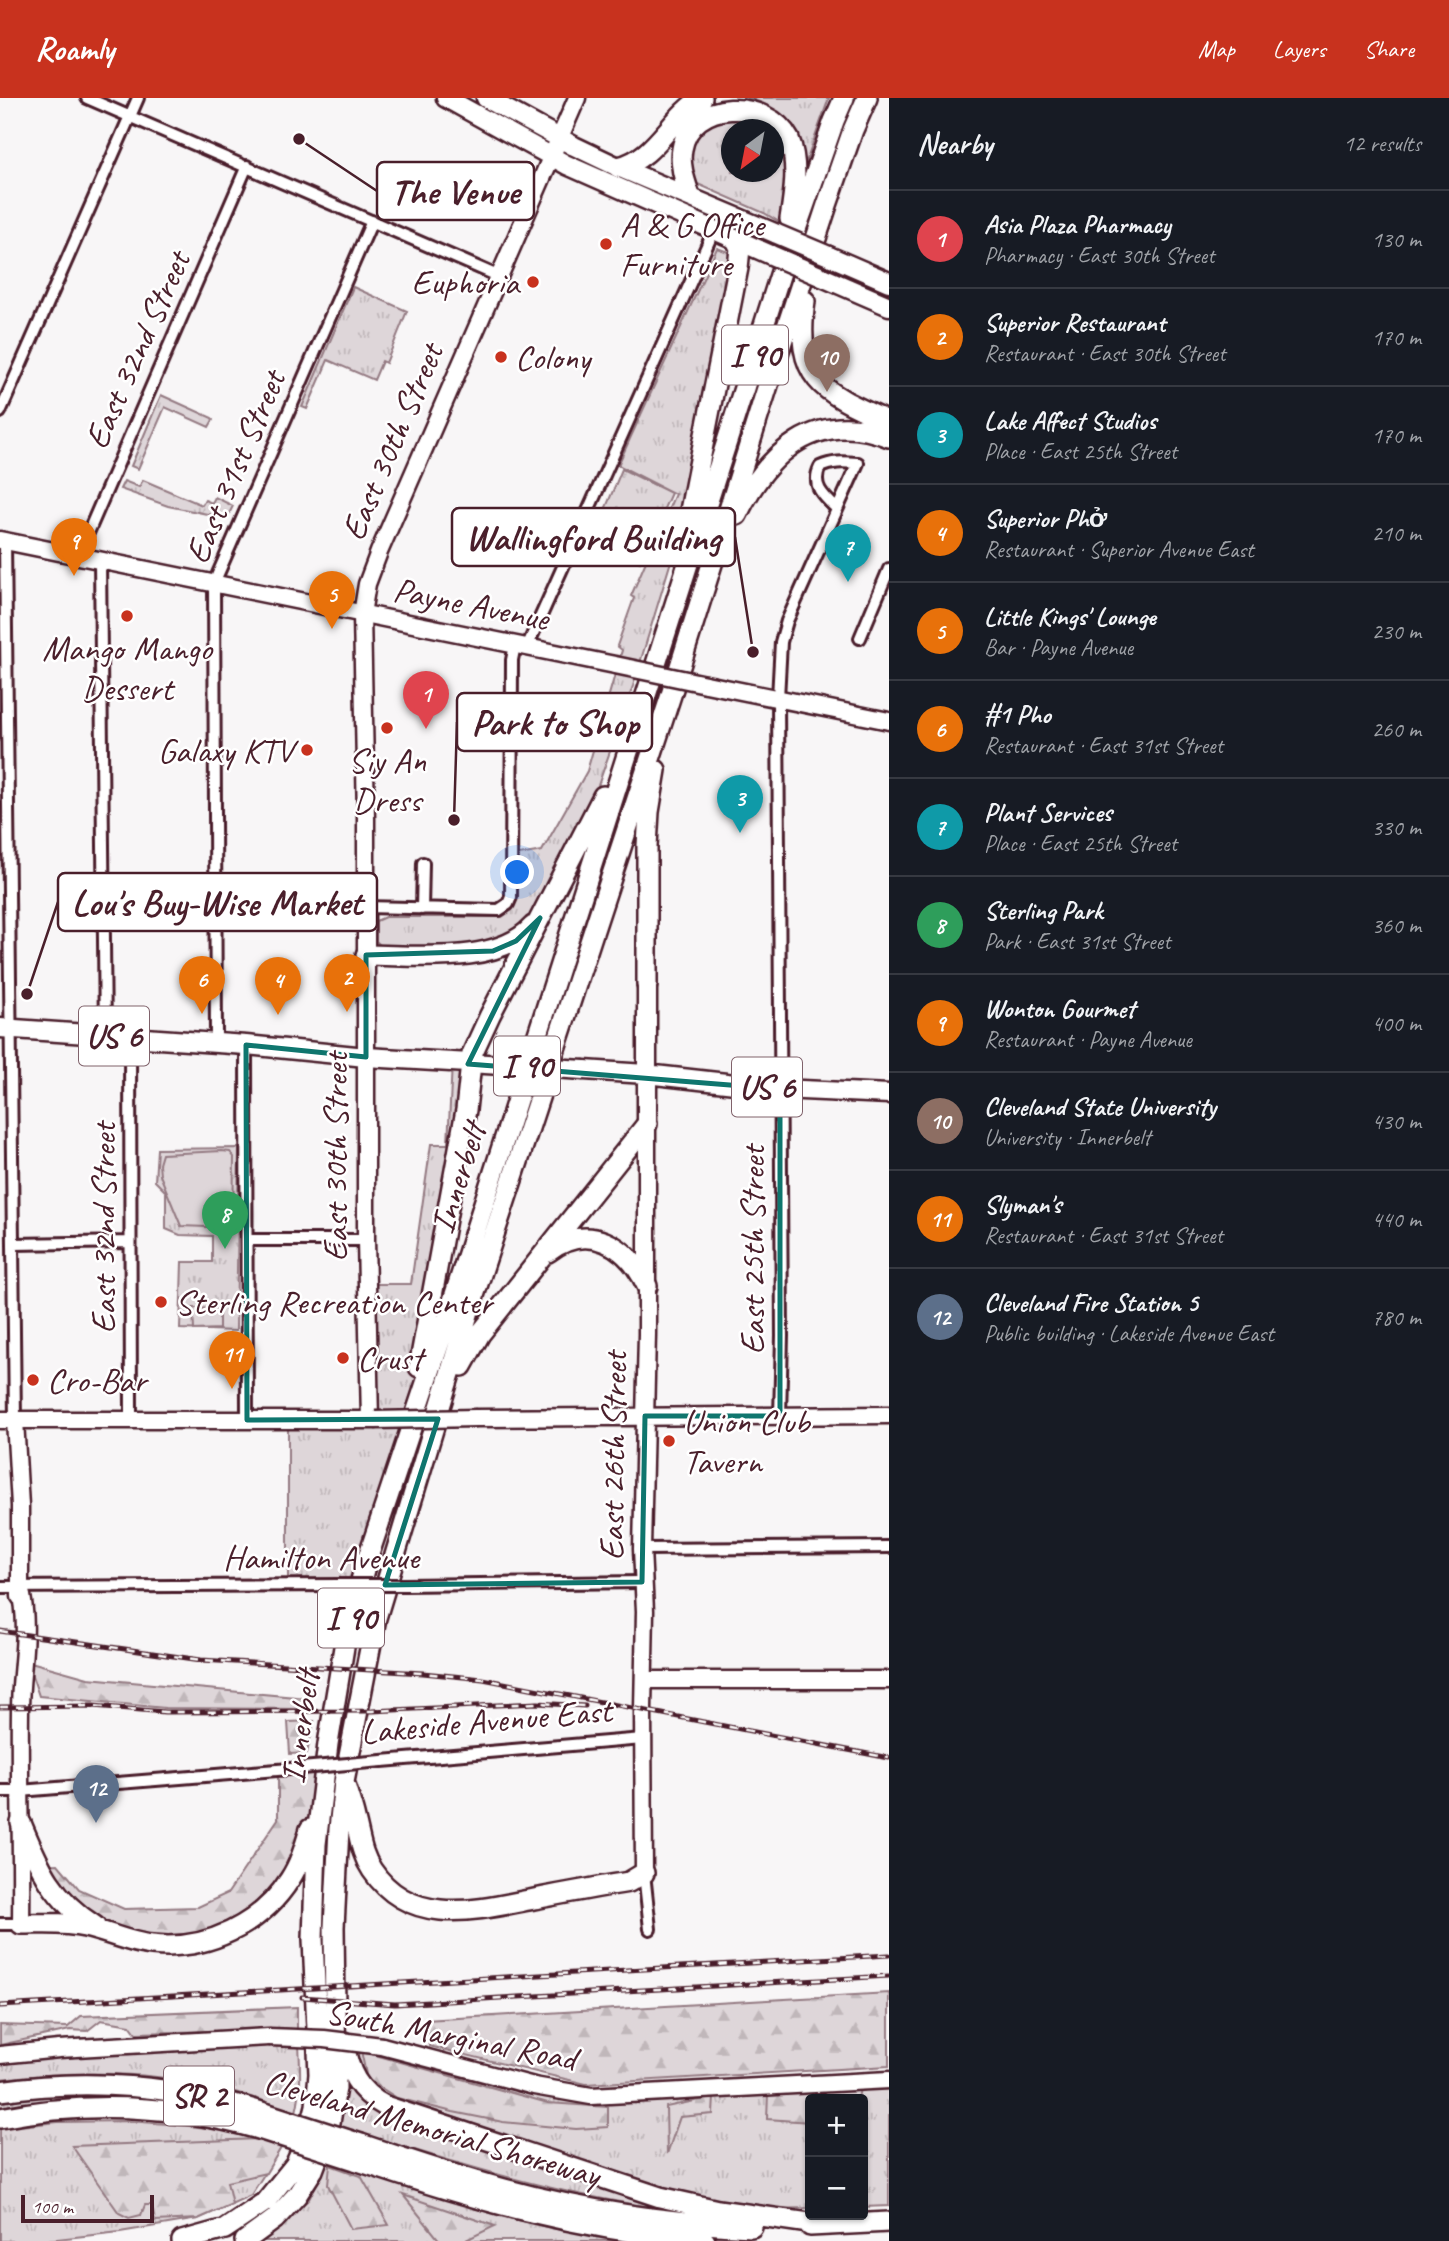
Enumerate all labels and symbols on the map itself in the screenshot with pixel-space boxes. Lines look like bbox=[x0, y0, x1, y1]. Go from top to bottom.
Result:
north arrow bbox=[721, 119, 784, 182]
callout: The Venue bbox=[377, 162, 534, 220]
text: The Venue bbox=[391, 168, 523, 215]
place label: A & G Office Furniture bbox=[620, 202, 766, 287]
marker: A & G Office Furniture bbox=[598, 236, 614, 252]
street label: East 32nd Street bbox=[74, 241, 202, 455]
place label: Euphoria bbox=[412, 260, 522, 305]
marker: Euphoria bbox=[525, 274, 541, 290]
road number: I 90 bbox=[722, 326, 788, 384]
street label: East 30th Street bbox=[330, 334, 455, 547]
pin: 10 bbox=[804, 334, 850, 392]
place label: Colony bbox=[515, 335, 593, 380]
marker: Colony bbox=[493, 349, 509, 365]
street label: East 31st Street bbox=[174, 361, 297, 570]
callout: Wallingford Building bbox=[452, 508, 735, 566]
text: Wallingford Building bbox=[465, 514, 724, 561]
pin: 9 bbox=[51, 518, 97, 576]
pin: 7 bbox=[825, 524, 871, 582]
street label: Payne Avenue bbox=[390, 567, 555, 642]
pin: 5 bbox=[309, 571, 355, 629]
marker: Mango Mango Dessert bbox=[119, 608, 135, 624]
place label: Mango Mango Dessert bbox=[42, 626, 213, 711]
pin: 1 bbox=[403, 671, 449, 729]
callout: Park to Shop bbox=[457, 693, 652, 751]
text: Park to Shop bbox=[472, 699, 642, 746]
marker: Siy An Dress bbox=[379, 720, 395, 736]
place label: Galaxy KTV bbox=[158, 728, 300, 773]
place label: Siy An Dress bbox=[348, 738, 426, 823]
marker: Galaxy KTV bbox=[299, 742, 315, 758]
pin: 3 bbox=[717, 775, 763, 833]
your location bbox=[500, 855, 534, 889]
callout: Lou's Buy-Wise Market bbox=[58, 873, 377, 931]
text: Lou's Buy-Wise Market bbox=[72, 879, 366, 926]
pin: 2 bbox=[324, 954, 370, 1012]
pin: 6 bbox=[179, 956, 225, 1014]
pin: 4 bbox=[255, 957, 301, 1015]
road number: US 6 bbox=[79, 1006, 149, 1066]
road number: I 90 bbox=[494, 1036, 560, 1096]
street label: East 30th Street bbox=[313, 1049, 358, 1261]
road number: US 6 bbox=[732, 1057, 802, 1116]
street label: Innerbelt bbox=[419, 1113, 498, 1239]
street label: East 32nd Street bbox=[81, 1119, 126, 1333]
street label: East 25th Street bbox=[730, 1142, 775, 1354]
pin: 8 bbox=[202, 1191, 248, 1249]
place label: Sterling Recreation Center bbox=[175, 1280, 495, 1325]
marker: Sterling Recreation Center bbox=[153, 1294, 169, 1310]
pin: 11 bbox=[209, 1331, 255, 1389]
place label: Crust bbox=[357, 1336, 427, 1381]
street label: East 26th Street bbox=[589, 1348, 637, 1561]
marker: Crust bbox=[335, 1350, 351, 1366]
place label: Cro-Bar bbox=[47, 1358, 149, 1403]
marker: Cro-Bar bbox=[25, 1372, 41, 1388]
place label: Union Club Tavern bbox=[683, 1399, 811, 1484]
marker: Union Club Tavern bbox=[661, 1433, 677, 1449]
street label: Hamilton Avenue bbox=[223, 1535, 422, 1580]
road number: I 90 bbox=[318, 1588, 384, 1648]
street label: Innerbelt bbox=[270, 1663, 331, 1786]
street label: Lakeside Avenue East bbox=[359, 1687, 617, 1754]
pin: 12 bbox=[73, 1765, 119, 1823]
street label: South Marginal Road bbox=[322, 1989, 585, 2082]
street label: Cleveland Memorial Shoreway bbox=[259, 2059, 608, 2198]
road number: SR 2 bbox=[164, 2066, 234, 2126]
scale bar bbox=[21, 2192, 154, 2224]

